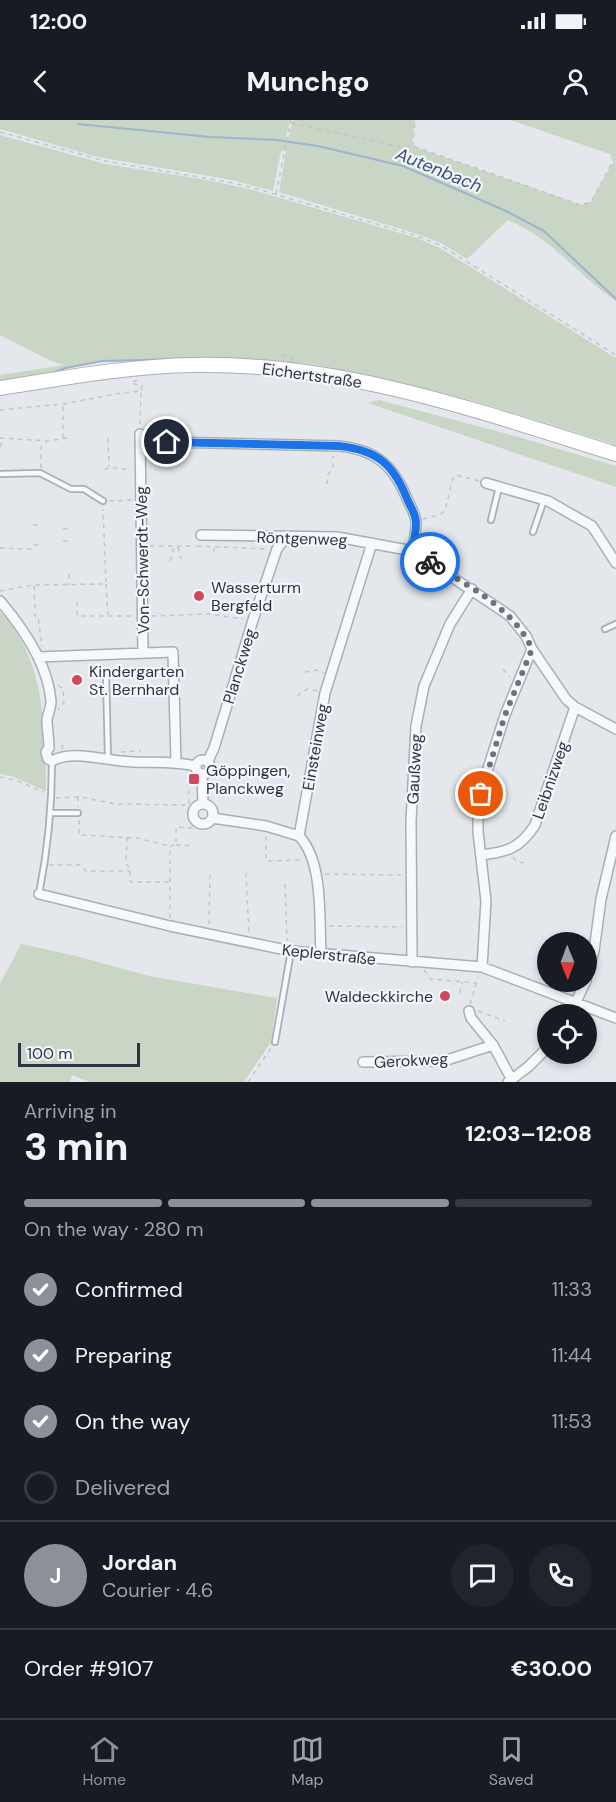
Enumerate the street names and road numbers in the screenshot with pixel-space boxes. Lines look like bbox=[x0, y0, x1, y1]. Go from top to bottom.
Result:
street label: Eichertstraße bbox=[261, 358, 363, 393]
street label: Von-Schwerdt-Weg bbox=[131, 486, 154, 634]
street label: Röntgenweg bbox=[256, 526, 348, 551]
street label: Planckweg bbox=[218, 626, 261, 706]
street label: Einsteinweg bbox=[298, 702, 333, 792]
street label: Gaußweg bbox=[402, 733, 427, 805]
street label: Leibnizweg bbox=[527, 738, 574, 822]
street label: Keplerstraße bbox=[281, 939, 377, 970]
street label: Gerokweg bbox=[373, 1048, 449, 1073]

